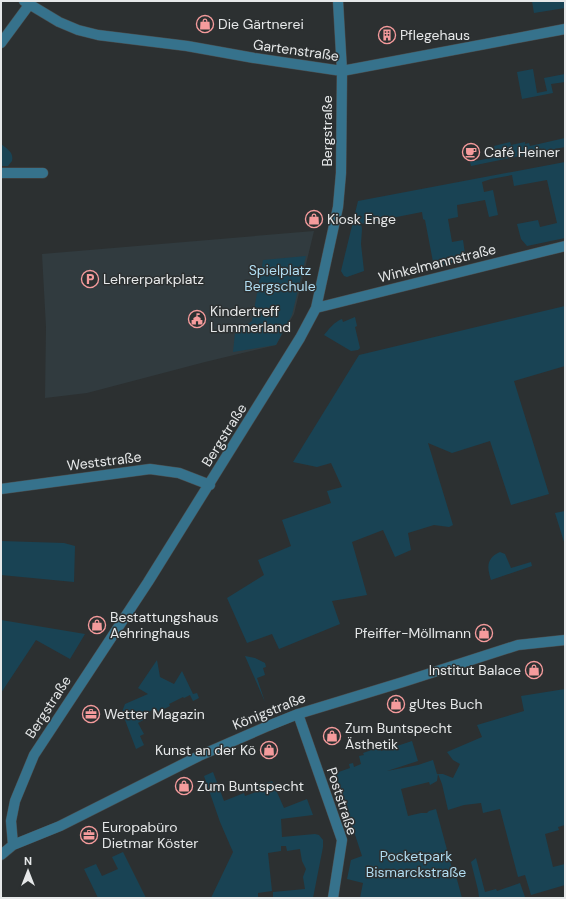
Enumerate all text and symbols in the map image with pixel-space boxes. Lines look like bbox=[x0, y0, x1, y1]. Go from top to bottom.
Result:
shop icon: Die Gärtnerei bbox=[195, 14, 215, 34]
place label: Die Gärtnerei bbox=[218, 15, 304, 33]
building icon: Pflegehaus bbox=[377, 25, 397, 45]
place label: Pflegehaus bbox=[400, 26, 470, 44]
street label: Gartenstraße bbox=[252, 35, 340, 65]
street label: Bergstraße bbox=[318, 95, 336, 167]
cafe icon: Café Heiner bbox=[461, 142, 481, 162]
place label: Café Heiner bbox=[484, 143, 560, 161]
shop icon: Kiosk Enge bbox=[304, 209, 324, 229]
place label: Kiosk Enge bbox=[327, 210, 396, 228]
street label: Winkelmannstraße bbox=[376, 240, 498, 286]
park label: Spielplatz Bergschule bbox=[244, 261, 316, 295]
parking icon: Lehrerparkplatz bbox=[80, 269, 100, 289]
place label: Lehrerparkplatz bbox=[103, 270, 204, 288]
place label: Kindertreff Lummerland bbox=[210, 302, 291, 336]
public building icon: Kindertreff Lummerland bbox=[187, 309, 207, 329]
street label: Bergstraße bbox=[197, 400, 251, 470]
street label: Weststraße bbox=[66, 447, 142, 475]
place label: Bestattungshaus Aehringhaus bbox=[110, 608, 219, 642]
shop icon: Bestattungshaus Aehringhaus bbox=[87, 615, 107, 635]
shop icon: Pfeiffer-Möllmann bbox=[474, 623, 494, 643]
place label: Pfeiffer-Möllmann bbox=[355, 624, 471, 642]
shop icon: Institut Balace bbox=[524, 660, 544, 680]
place label: Institut Balace bbox=[429, 661, 521, 679]
street label: Bergstraße bbox=[21, 672, 75, 742]
street label: Königstraße bbox=[230, 688, 308, 734]
shop icon: gUtes Buch bbox=[386, 694, 406, 714]
place label: gUtes Buch bbox=[409, 695, 483, 713]
office icon: Wetter Magazin bbox=[81, 704, 101, 724]
place label: Wetter Magazin bbox=[104, 705, 205, 723]
place label: Zum Buntspecht Ästhetik bbox=[345, 719, 452, 753]
shop icon: Zum Buntspecht Ästhetik bbox=[322, 726, 342, 746]
shop icon: Kunst an der Kö bbox=[259, 740, 279, 760]
place label: Kunst an der Kö bbox=[155, 741, 256, 759]
street label: Poststraße bbox=[323, 765, 361, 837]
shop icon: Zum Buntspecht bbox=[174, 776, 194, 796]
place label: Zum Buntspecht bbox=[197, 777, 304, 795]
place label: Europabüro Dietmar Köster bbox=[102, 818, 198, 852]
office icon: Europabüro Dietmar Köster bbox=[79, 825, 99, 845]
park label: Pocketpark Bismarckstraße bbox=[366, 847, 466, 881]
north arrow bbox=[8, 851, 48, 891]
text: N bbox=[24, 854, 32, 868]

